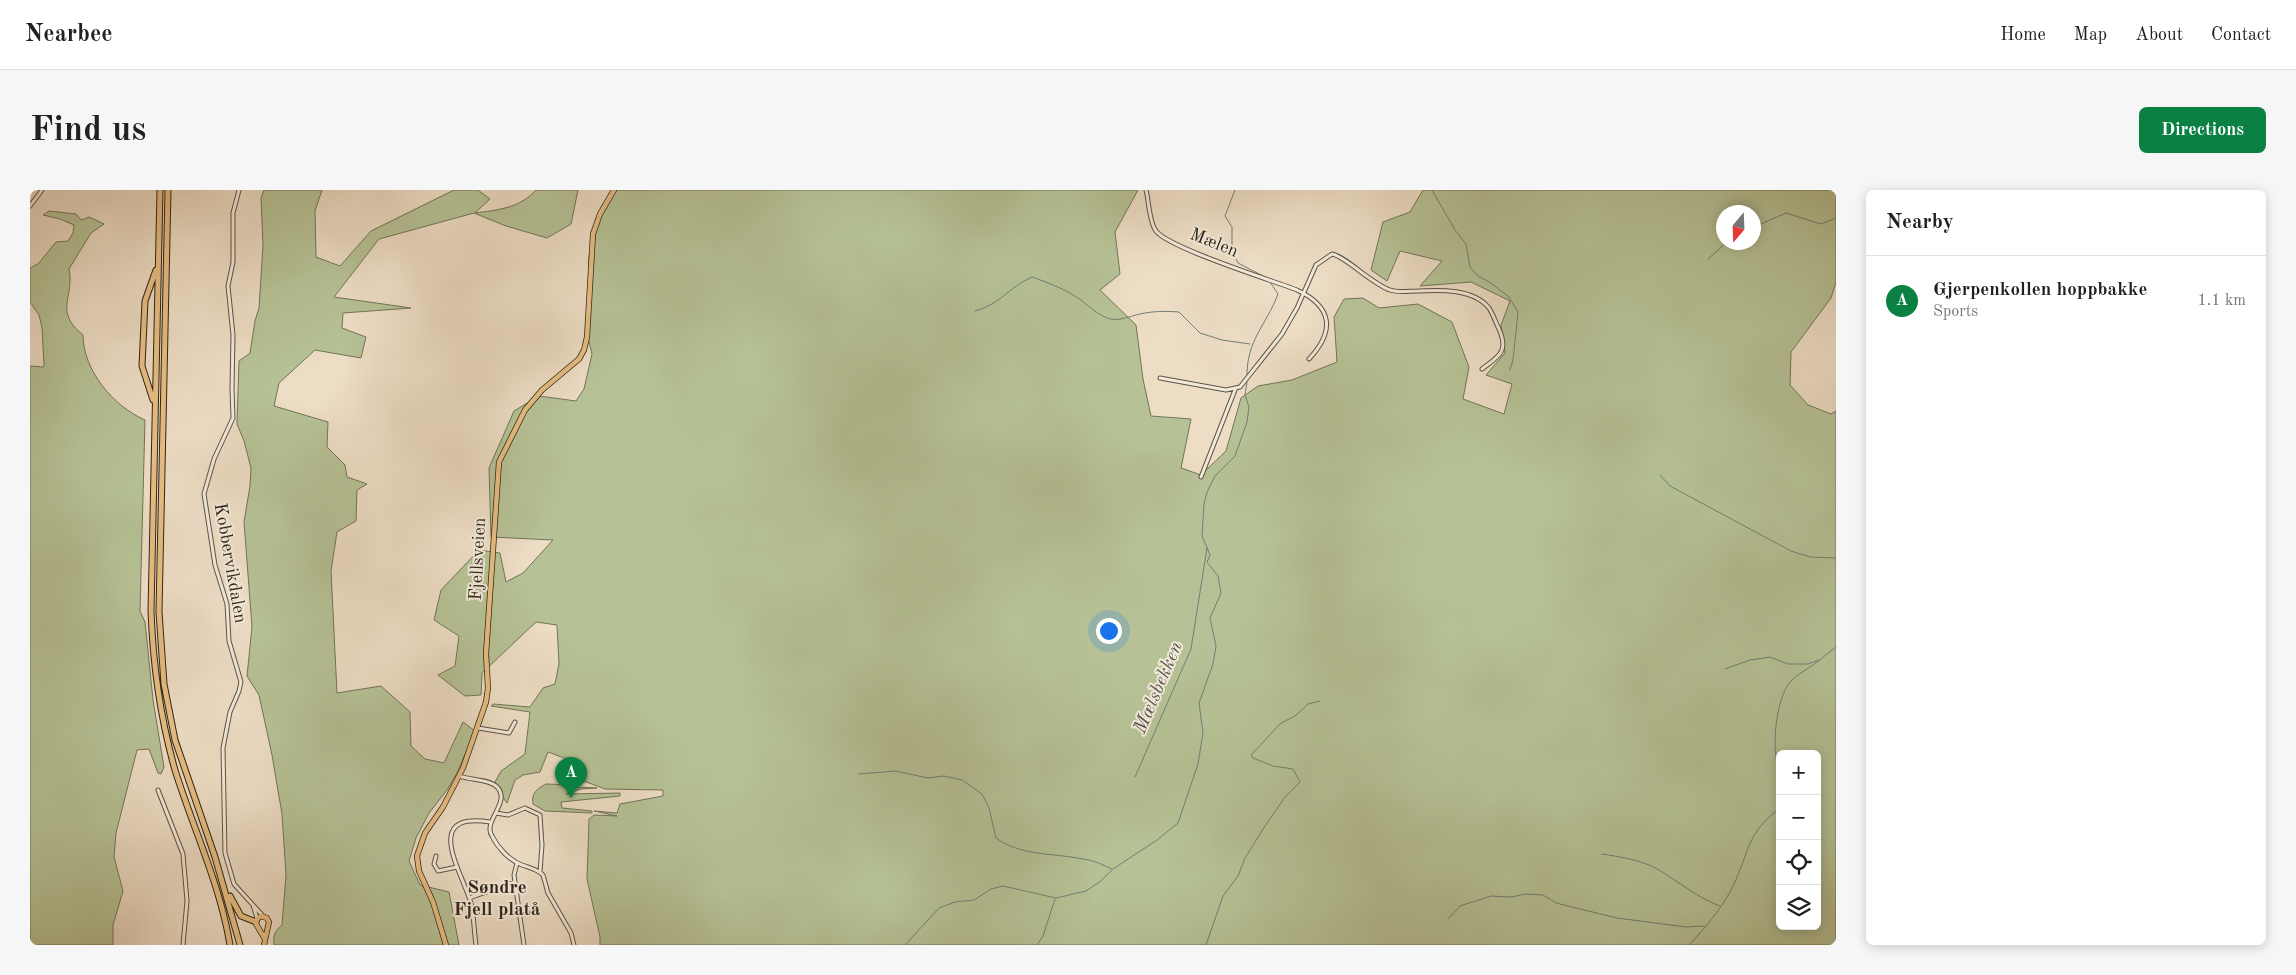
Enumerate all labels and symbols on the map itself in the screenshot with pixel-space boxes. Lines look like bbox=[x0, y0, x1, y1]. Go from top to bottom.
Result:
north arrow bbox=[1716, 205, 1761, 250]
street label: Mælen bbox=[1187, 225, 1241, 261]
street label: Kobbervikdalen bbox=[211, 502, 249, 625]
street label: Fjellsveien bbox=[467, 517, 489, 601]
your location bbox=[1096, 618, 1122, 644]
water label: Mælsbekken bbox=[1131, 639, 1187, 738]
pin: A bbox=[555, 757, 587, 798]
district label: Søndre Fjell platå bbox=[454, 879, 541, 920]

